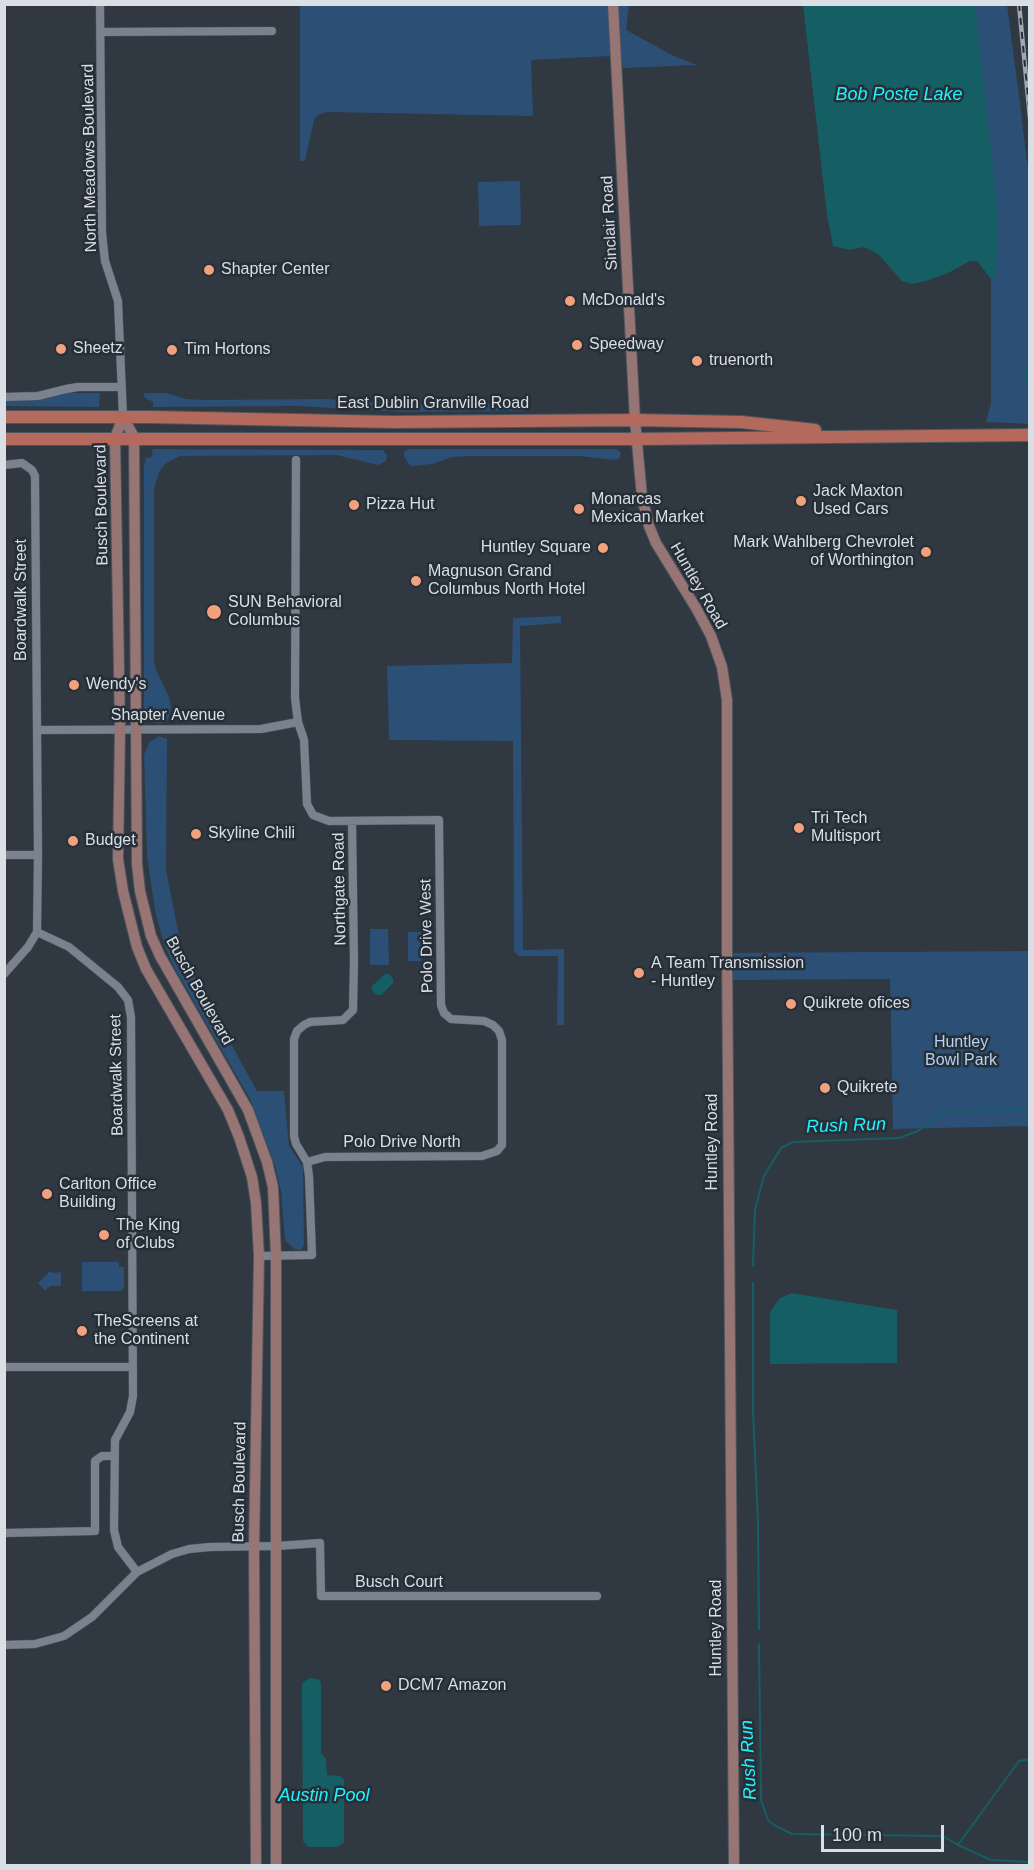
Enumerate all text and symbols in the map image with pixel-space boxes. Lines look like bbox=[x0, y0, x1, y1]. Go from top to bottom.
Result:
street label: North Meadows Boulevard bbox=[79, 64, 101, 252]
water label: Bob Poste Lake bbox=[835, 84, 963, 106]
street label: Sinclair Road bbox=[598, 175, 622, 271]
place label: Shapter Center bbox=[221, 260, 330, 280]
marker: Shapter Center bbox=[202, 263, 216, 277]
place label: McDonald's bbox=[582, 291, 665, 311]
marker: McDonald's bbox=[563, 294, 577, 308]
place label: Speedway bbox=[589, 335, 664, 355]
marker: Speedway bbox=[570, 338, 584, 352]
place label: Sheetz bbox=[73, 339, 123, 359]
place label: Tim Hortons bbox=[184, 340, 271, 360]
marker: Sheetz bbox=[54, 342, 68, 356]
marker: Tim Hortons bbox=[165, 343, 179, 357]
place label: truenorth bbox=[709, 351, 773, 371]
marker: truenorth bbox=[690, 354, 704, 368]
street label: East Dublin Granville Road bbox=[337, 394, 529, 414]
street label: Busch Boulevard bbox=[91, 444, 113, 566]
place label: Jack Maxton Used Cars bbox=[813, 482, 903, 520]
place label: Monarcas Mexican Market bbox=[591, 490, 704, 528]
marker: Jack Maxton Used Cars bbox=[794, 494, 808, 508]
place label: Pizza Hut bbox=[366, 495, 434, 515]
marker: Pizza Hut bbox=[347, 498, 361, 512]
marker: Monarcas Mexican Market bbox=[572, 502, 586, 516]
place label: Mark Wahlberg Chevrolet of Worthington bbox=[733, 533, 914, 571]
place label: Huntley Square bbox=[481, 538, 591, 558]
street label: Boardwalk Street bbox=[12, 539, 32, 661]
street label: Huntley Road bbox=[665, 539, 731, 633]
marker: Huntley Square bbox=[596, 541, 610, 555]
marker: Mark Wahlberg Chevrolet of Worthington bbox=[919, 545, 933, 559]
place label: Magnuson Grand Columbus North Hotel bbox=[428, 562, 585, 600]
marker: Magnuson Grand Columbus North Hotel bbox=[409, 574, 423, 588]
place label: SUN Behavioral Columbus bbox=[228, 593, 342, 631]
marker: SUN Behavioral Columbus bbox=[205, 603, 223, 621]
place label: Wendy's bbox=[86, 675, 147, 695]
marker: Wendy's bbox=[67, 678, 81, 692]
street label: Shapter Avenue bbox=[111, 706, 225, 726]
place label: Tri Tech Multisport bbox=[811, 809, 880, 847]
marker: Tri Tech Multisport bbox=[792, 821, 806, 835]
place label: Skyline Chili bbox=[208, 824, 295, 844]
marker: Skyline Chili bbox=[189, 827, 203, 841]
place label: Budget bbox=[85, 831, 136, 851]
street label: Northgate Road bbox=[329, 832, 351, 946]
marker: Budget bbox=[66, 834, 80, 848]
street label: Polo Drive West bbox=[416, 879, 438, 993]
street label: Busch Boulevard bbox=[161, 933, 237, 1049]
place label: A Team Transmission - Huntley bbox=[651, 954, 804, 992]
marker: A Team Transmission - Huntley bbox=[632, 966, 646, 980]
place label: Quikrete ofices bbox=[803, 994, 910, 1014]
marker: Quikrete ofices bbox=[784, 997, 798, 1011]
street label: Boardwalk Street bbox=[106, 1014, 128, 1136]
park label: Huntley Bowl Park bbox=[925, 1033, 997, 1071]
place label: Quikrete bbox=[837, 1078, 897, 1098]
marker: Quikrete bbox=[818, 1081, 832, 1095]
street label: Huntley Road bbox=[703, 1094, 723, 1190]
water label: Rush Run bbox=[806, 1114, 886, 1138]
street label: Polo Drive North bbox=[343, 1133, 461, 1153]
place label: Carlton Office Building bbox=[59, 1175, 157, 1213]
marker: Carlton Office Building bbox=[40, 1187, 54, 1201]
place label: The King of Clubs bbox=[116, 1216, 180, 1254]
marker: The King of Clubs bbox=[97, 1228, 111, 1242]
place label: TheScreens at the Continent bbox=[94, 1312, 198, 1350]
marker: TheScreens at the Continent bbox=[75, 1324, 89, 1338]
street label: Busch Boulevard bbox=[229, 1421, 251, 1543]
street label: Busch Court bbox=[355, 1573, 443, 1593]
street label: Huntley Road bbox=[707, 1580, 727, 1676]
place label: DCM7 Amazon bbox=[398, 1676, 506, 1696]
marker: DCM7 Amazon bbox=[379, 1679, 393, 1693]
water label: Rush Run bbox=[736, 1719, 762, 1801]
water label: Austin Pool bbox=[278, 1785, 370, 1807]
scale bar bbox=[824, 1813, 947, 1851]
text: 100 m bbox=[832, 1825, 882, 1845]

